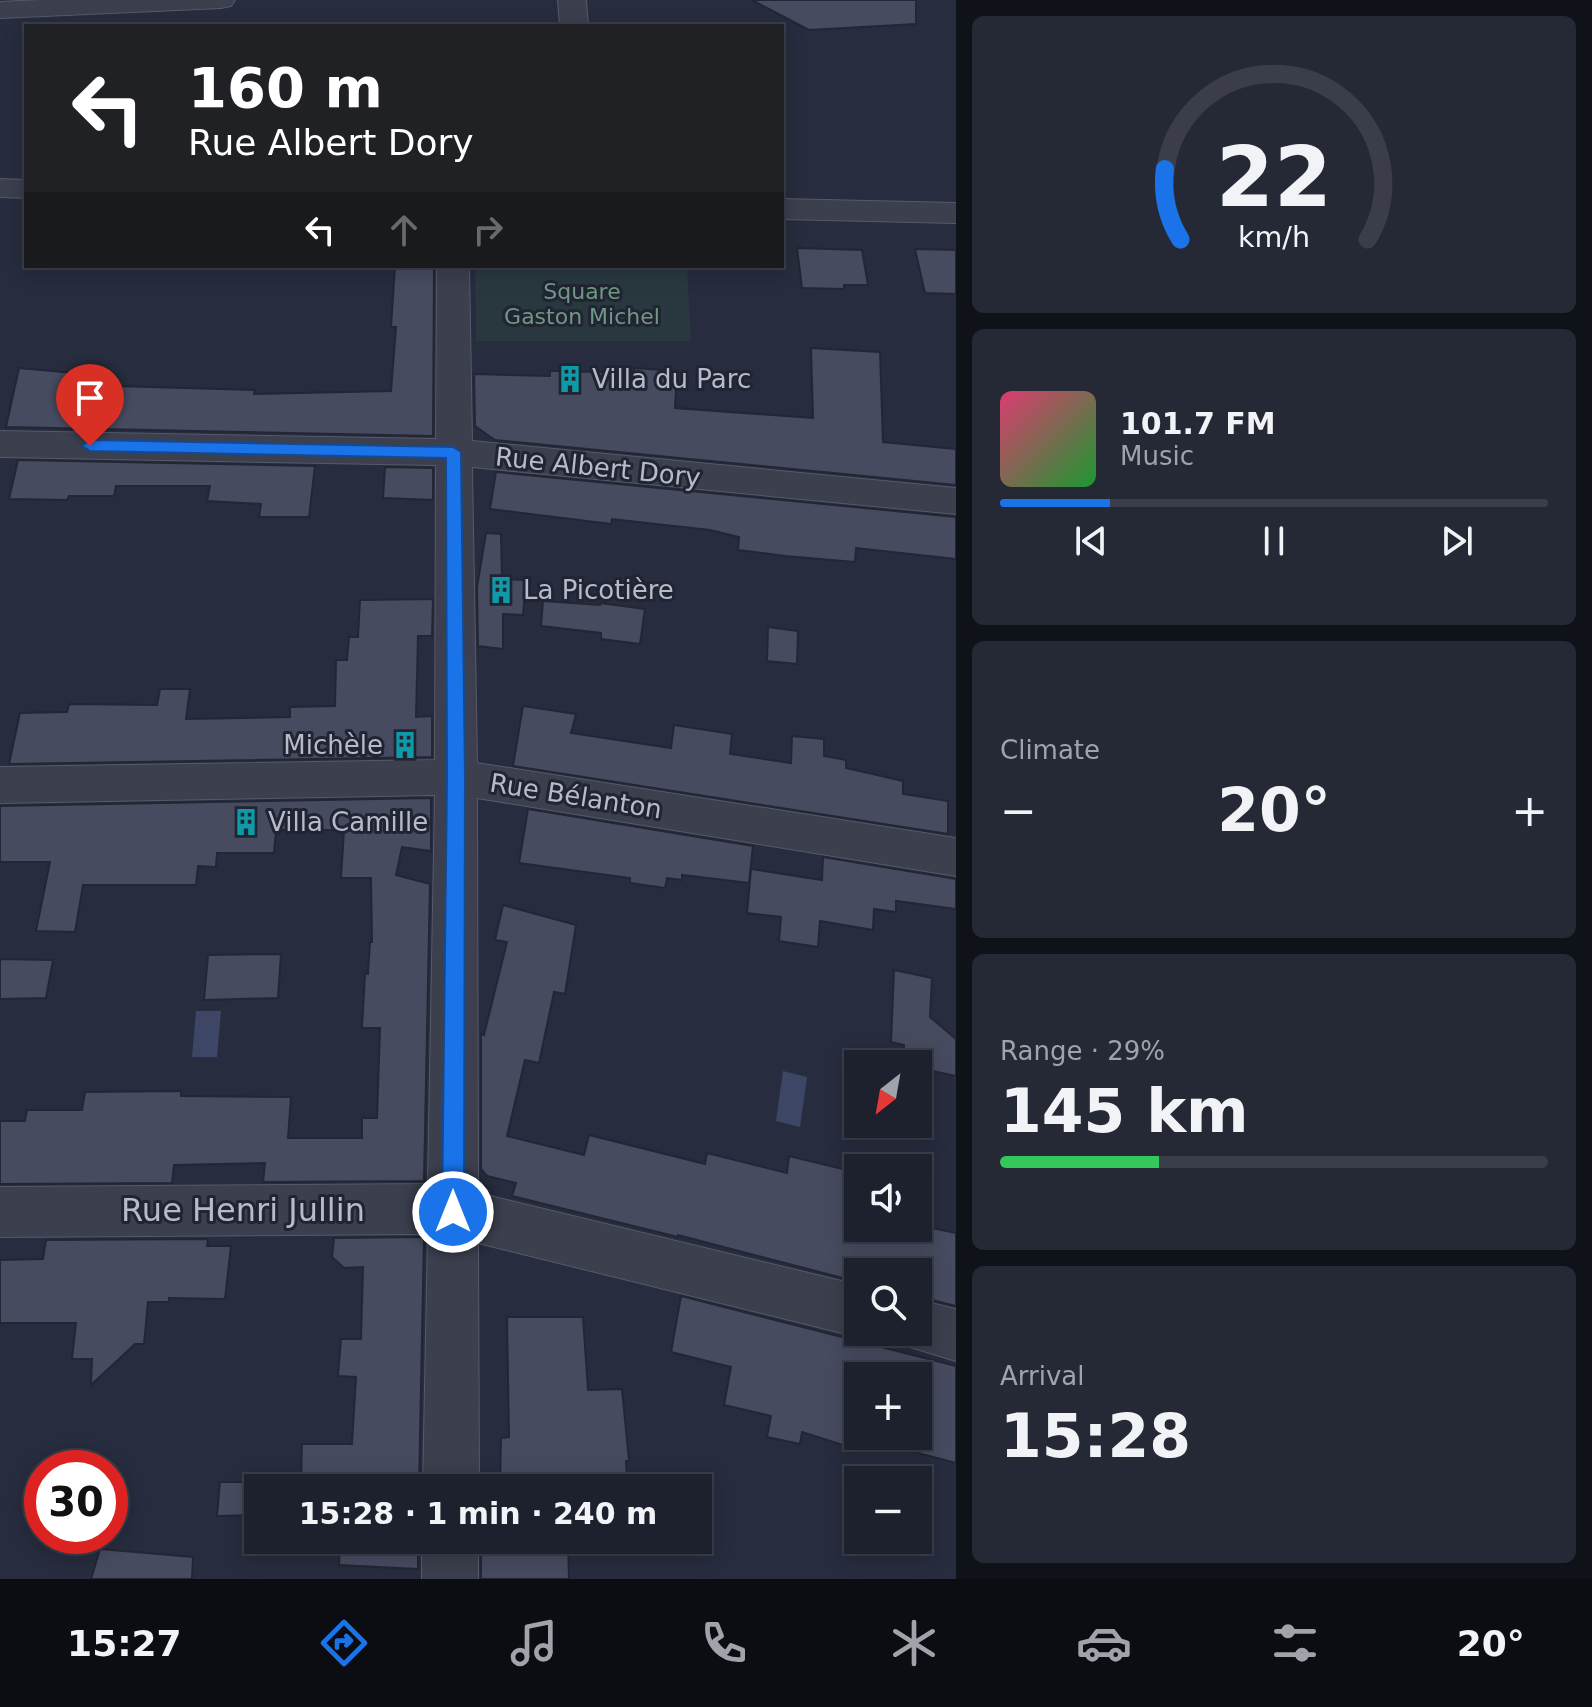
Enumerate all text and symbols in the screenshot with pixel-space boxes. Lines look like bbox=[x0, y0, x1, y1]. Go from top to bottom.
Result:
text: 160 m bbox=[188, 55, 383, 120]
icon: left bbox=[56, 56, 160, 160]
text: Rue Albert Dory bbox=[188, 122, 474, 163]
text: 22 bbox=[1216, 129, 1332, 226]
icon: left bbox=[298, 208, 342, 252]
icon: ahead bbox=[382, 208, 426, 252]
icon: right bbox=[466, 208, 510, 252]
text: km/h bbox=[1238, 220, 1310, 254]
park label: Square Gaston Michel bbox=[504, 279, 660, 329]
pin bbox=[56, 364, 124, 446]
building icon: Villa du Parc bbox=[555, 364, 585, 394]
place label: Villa du Parc bbox=[592, 364, 751, 394]
icon: arrive bbox=[68, 376, 112, 420]
text: 101.7 FM bbox=[1120, 406, 1276, 441]
street label: Rue Albert Dory bbox=[494, 441, 702, 493]
text: Music bbox=[1120, 441, 1194, 471]
icon: previous bbox=[1069, 519, 1113, 563]
icon: pause bbox=[1252, 519, 1296, 563]
icon: next bbox=[1435, 519, 1479, 563]
building icon: La Picotière bbox=[486, 575, 516, 605]
place label: La Picotière bbox=[523, 575, 674, 605]
place label: Michèle bbox=[283, 730, 383, 760]
building icon: Michèle bbox=[390, 730, 420, 760]
text: Climate bbox=[1000, 735, 1100, 765]
street label: Rue Bélanton bbox=[488, 768, 664, 824]
text: 20° bbox=[1217, 775, 1331, 845]
text: − bbox=[1000, 785, 1037, 836]
text: + bbox=[1511, 785, 1548, 836]
building icon: Villa Camille bbox=[231, 807, 261, 837]
place label: Villa Camille bbox=[268, 807, 428, 837]
text: Range · 29% bbox=[1000, 1036, 1165, 1066]
north arrow bbox=[844, 1050, 932, 1138]
map controls bbox=[844, 1050, 932, 1554]
text: 145 km bbox=[1000, 1076, 1249, 1146]
button: sound bbox=[844, 1154, 932, 1242]
position arrow bbox=[411, 1170, 495, 1254]
street label: Rue Henri Jullin bbox=[121, 1191, 365, 1229]
button: search bbox=[844, 1258, 932, 1346]
text: Arrival bbox=[1000, 1361, 1084, 1391]
button: + bbox=[844, 1362, 932, 1450]
text: 15:28 bbox=[1000, 1401, 1191, 1471]
speed limit sign: 30 bbox=[24, 1450, 128, 1554]
button: − bbox=[844, 1466, 932, 1554]
text: 15:28 · 1 min · 240 m bbox=[299, 1496, 657, 1531]
icon: directions bbox=[316, 1615, 372, 1671]
icon: music bbox=[506, 1615, 562, 1671]
icon: phone bbox=[696, 1615, 752, 1671]
icon: climate bbox=[886, 1615, 942, 1671]
icon: car bbox=[1076, 1615, 1132, 1671]
icon: filters bbox=[1267, 1615, 1323, 1671]
text: 15:27 bbox=[67, 1623, 182, 1664]
text: 20° bbox=[1457, 1623, 1525, 1664]

